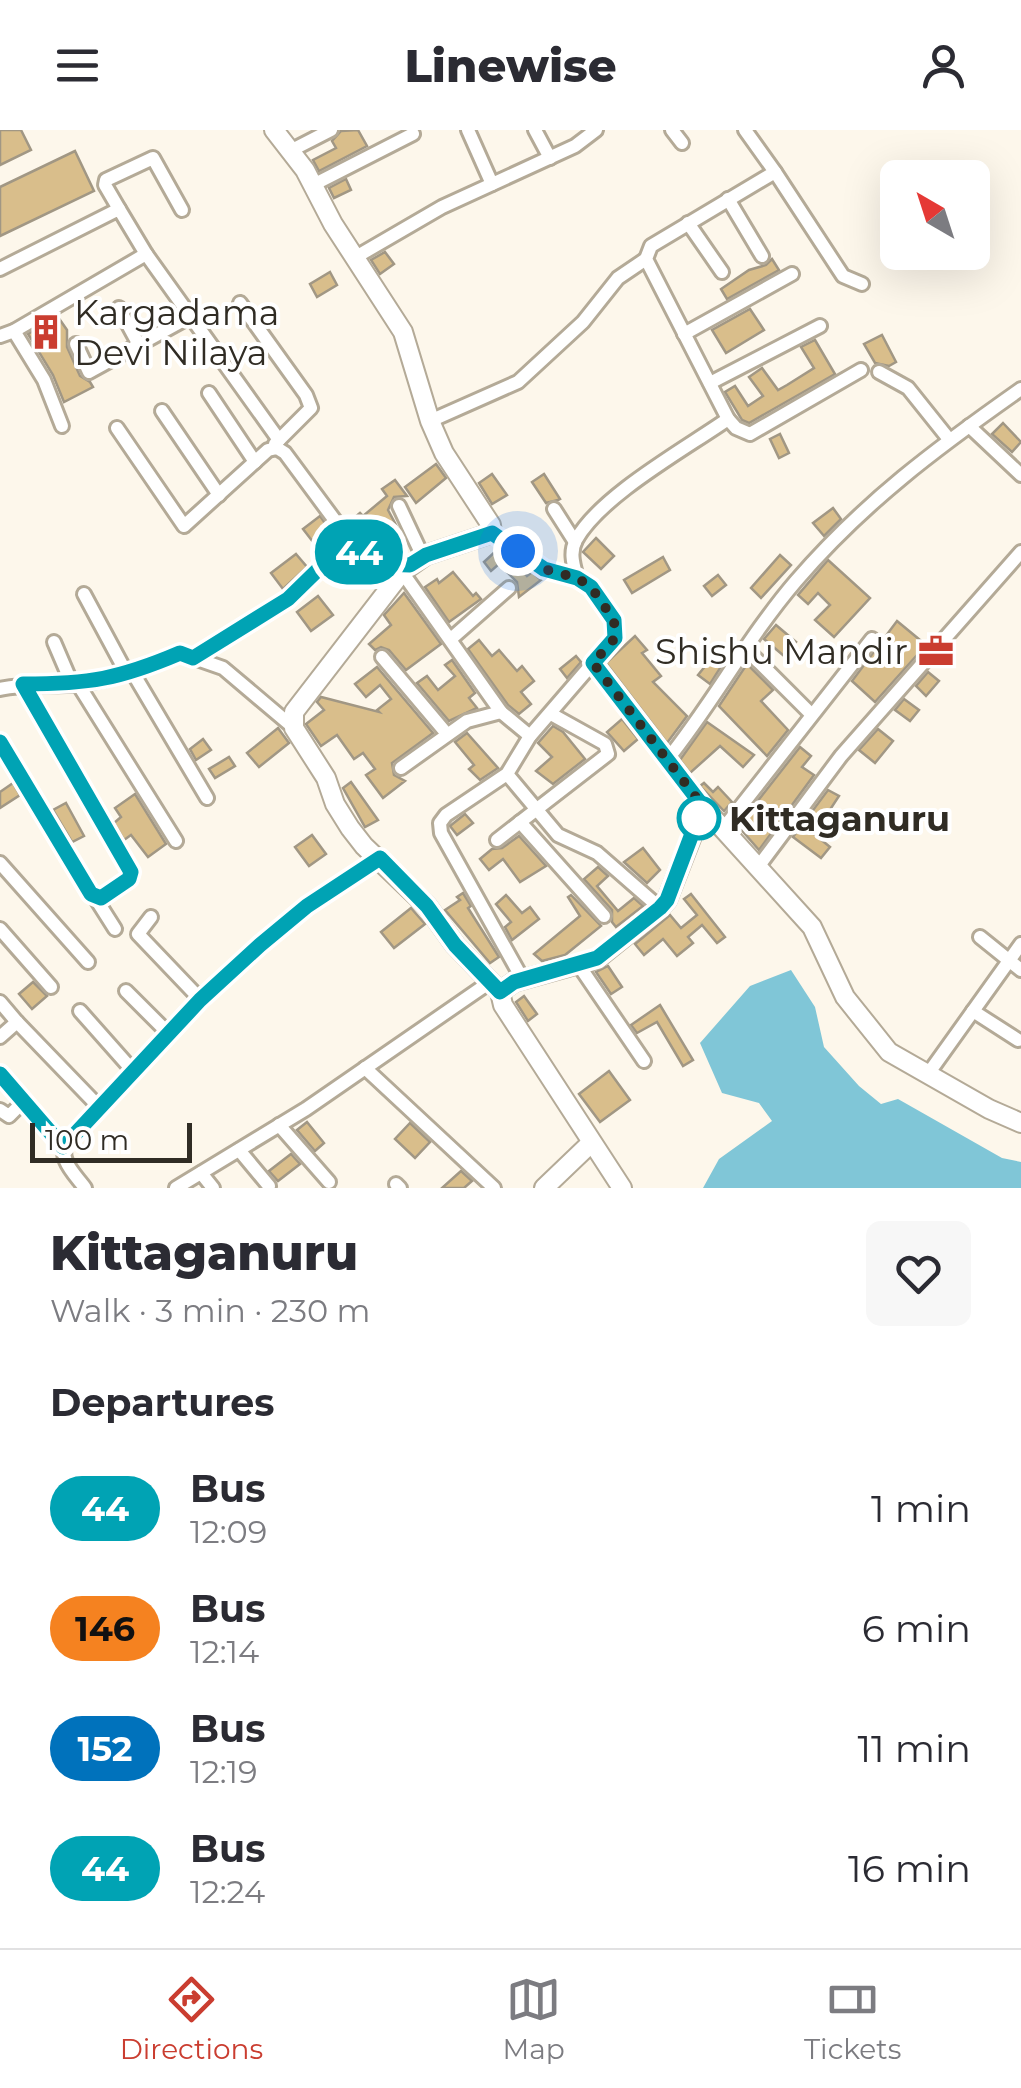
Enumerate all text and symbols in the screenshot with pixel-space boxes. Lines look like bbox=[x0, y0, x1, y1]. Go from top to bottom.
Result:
icon: menu bbox=[50, 38, 105, 93]
text: Linewise bbox=[404, 38, 617, 93]
icon: person bbox=[916, 38, 971, 93]
north arrow bbox=[880, 160, 990, 270]
map controls bbox=[880, 160, 990, 270]
place label: Kargadama Devi Nilaya bbox=[74, 291, 279, 374]
building icon: Kargadama Devi Nilaya bbox=[27, 313, 65, 351]
line badge: 44 bbox=[314, 520, 404, 584]
your location bbox=[493, 526, 543, 576]
text: 44 bbox=[335, 531, 383, 574]
place label: Shishu Mandir bbox=[655, 630, 908, 673]
office icon: Shishu Mandir bbox=[917, 632, 955, 670]
marker: Kittaganuru bbox=[678, 797, 720, 839]
place label: Kittaganuru bbox=[729, 797, 950, 840]
scale bar bbox=[30, 1118, 192, 1162]
text: 100 m bbox=[45, 1123, 129, 1157]
button: heart bbox=[866, 1221, 971, 1326]
text: Kittaganuru bbox=[50, 1224, 358, 1282]
text: Walk · 3 min · 230 m bbox=[50, 1291, 370, 1330]
text: Departures bbox=[50, 1379, 274, 1426]
text: Bus bbox=[190, 1465, 265, 1512]
text: 1 min bbox=[871, 1485, 971, 1532]
text: 44 bbox=[81, 1487, 129, 1530]
text: 12:09 bbox=[190, 1512, 267, 1551]
text: Bus bbox=[190, 1585, 265, 1632]
text: 6 min bbox=[862, 1605, 971, 1652]
text: 146 bbox=[75, 1607, 135, 1650]
text: 12:14 bbox=[190, 1632, 259, 1671]
text: Bus bbox=[190, 1705, 265, 1752]
text: 11 min bbox=[857, 1725, 971, 1772]
text: 152 bbox=[77, 1727, 133, 1770]
text: 12:19 bbox=[190, 1752, 258, 1791]
text: Bus bbox=[190, 1825, 265, 1872]
text: 16 min bbox=[848, 1845, 971, 1892]
text: 44 bbox=[81, 1847, 129, 1890]
text: 12:24 bbox=[190, 1872, 265, 1911]
tab: Directions bbox=[120, 1972, 263, 2066]
tab: Map bbox=[502, 1972, 565, 2066]
tab: Tickets bbox=[804, 1972, 901, 2066]

